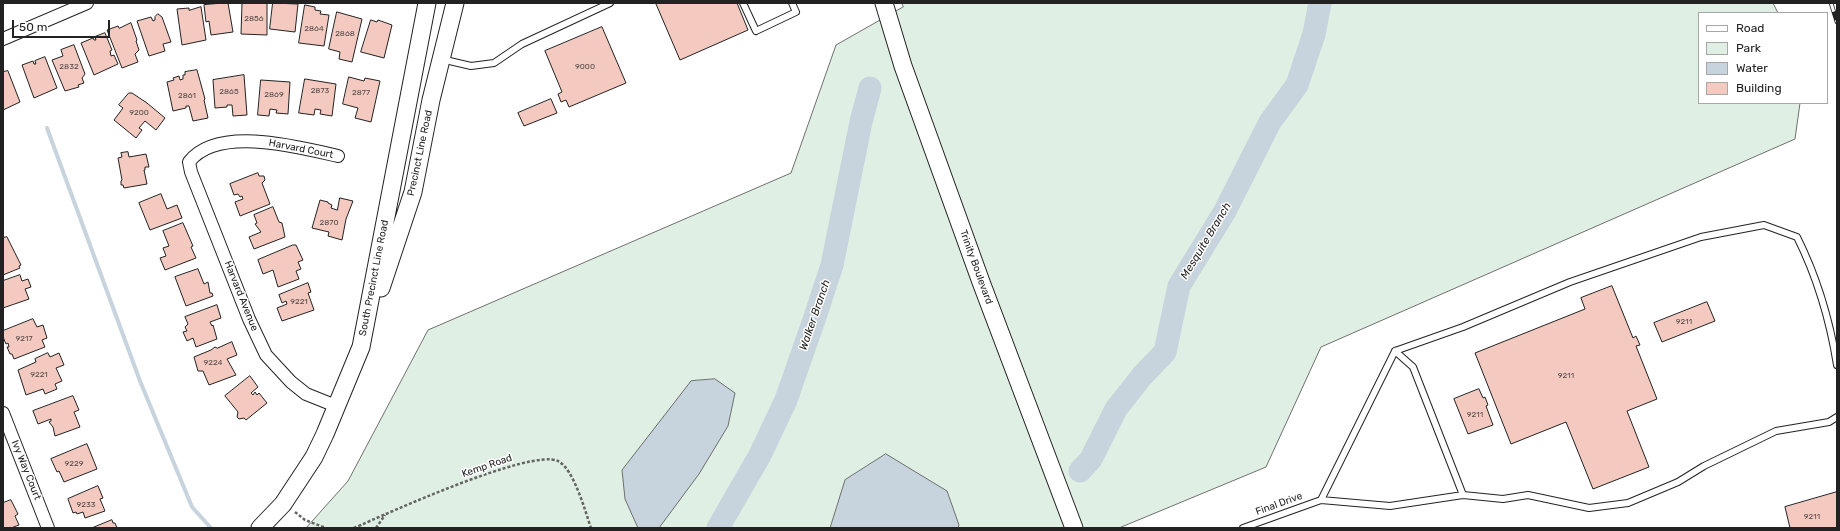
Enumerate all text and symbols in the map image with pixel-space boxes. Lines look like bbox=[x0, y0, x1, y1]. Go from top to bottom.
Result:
scale bar bbox=[14, 12, 112, 38]
legend bbox=[1698, 12, 1828, 104]
house number: 2856 bbox=[244, 14, 264, 24]
text: 50 m bbox=[19, 20, 47, 34]
text: Road bbox=[1736, 21, 1764, 35]
house number: 2864 bbox=[304, 24, 324, 34]
house number: 2868 bbox=[335, 29, 355, 39]
text: Park bbox=[1736, 41, 1761, 55]
text: Water bbox=[1736, 61, 1768, 75]
house number: 2832 bbox=[59, 62, 79, 72]
house number: 9000 bbox=[575, 62, 595, 72]
text: Building bbox=[1736, 81, 1782, 95]
house number: 2873 bbox=[311, 86, 329, 96]
house number: 2865 bbox=[219, 87, 239, 97]
house number: 2877 bbox=[352, 88, 370, 98]
house number: 2869 bbox=[264, 90, 284, 100]
house number: 2861 bbox=[178, 91, 196, 101]
house number: 9200 bbox=[129, 108, 149, 118]
street label: Precinct Line Road bbox=[405, 109, 435, 197]
street label: Harvard Court bbox=[268, 137, 334, 161]
water label: Mesquite Branch bbox=[1178, 200, 1234, 282]
house number: 2870 bbox=[320, 218, 338, 228]
street label: South Precinct Line Road bbox=[357, 219, 391, 337]
street label: Trinity Boulevard bbox=[957, 228, 995, 306]
street label: Harvard Avenue bbox=[221, 259, 261, 333]
water label: Walker Branch bbox=[797, 278, 833, 352]
house number: 9221 bbox=[290, 297, 308, 307]
house number: 9211 bbox=[1676, 317, 1692, 327]
house number: 9217 bbox=[16, 334, 32, 344]
house number: 9224 bbox=[203, 358, 223, 368]
house number: 9221 bbox=[30, 370, 48, 380]
house number: 9211 bbox=[1558, 371, 1574, 381]
house number: 9211 bbox=[1467, 410, 1483, 420]
street label: Ivy Way Court bbox=[9, 438, 43, 502]
street label: Kemp Road bbox=[460, 452, 514, 480]
house number: 9229 bbox=[65, 459, 83, 469]
street label: Final Drive bbox=[1254, 490, 1304, 518]
house number: 9233 bbox=[76, 500, 96, 510]
house number: 9211 bbox=[1804, 512, 1820, 522]

